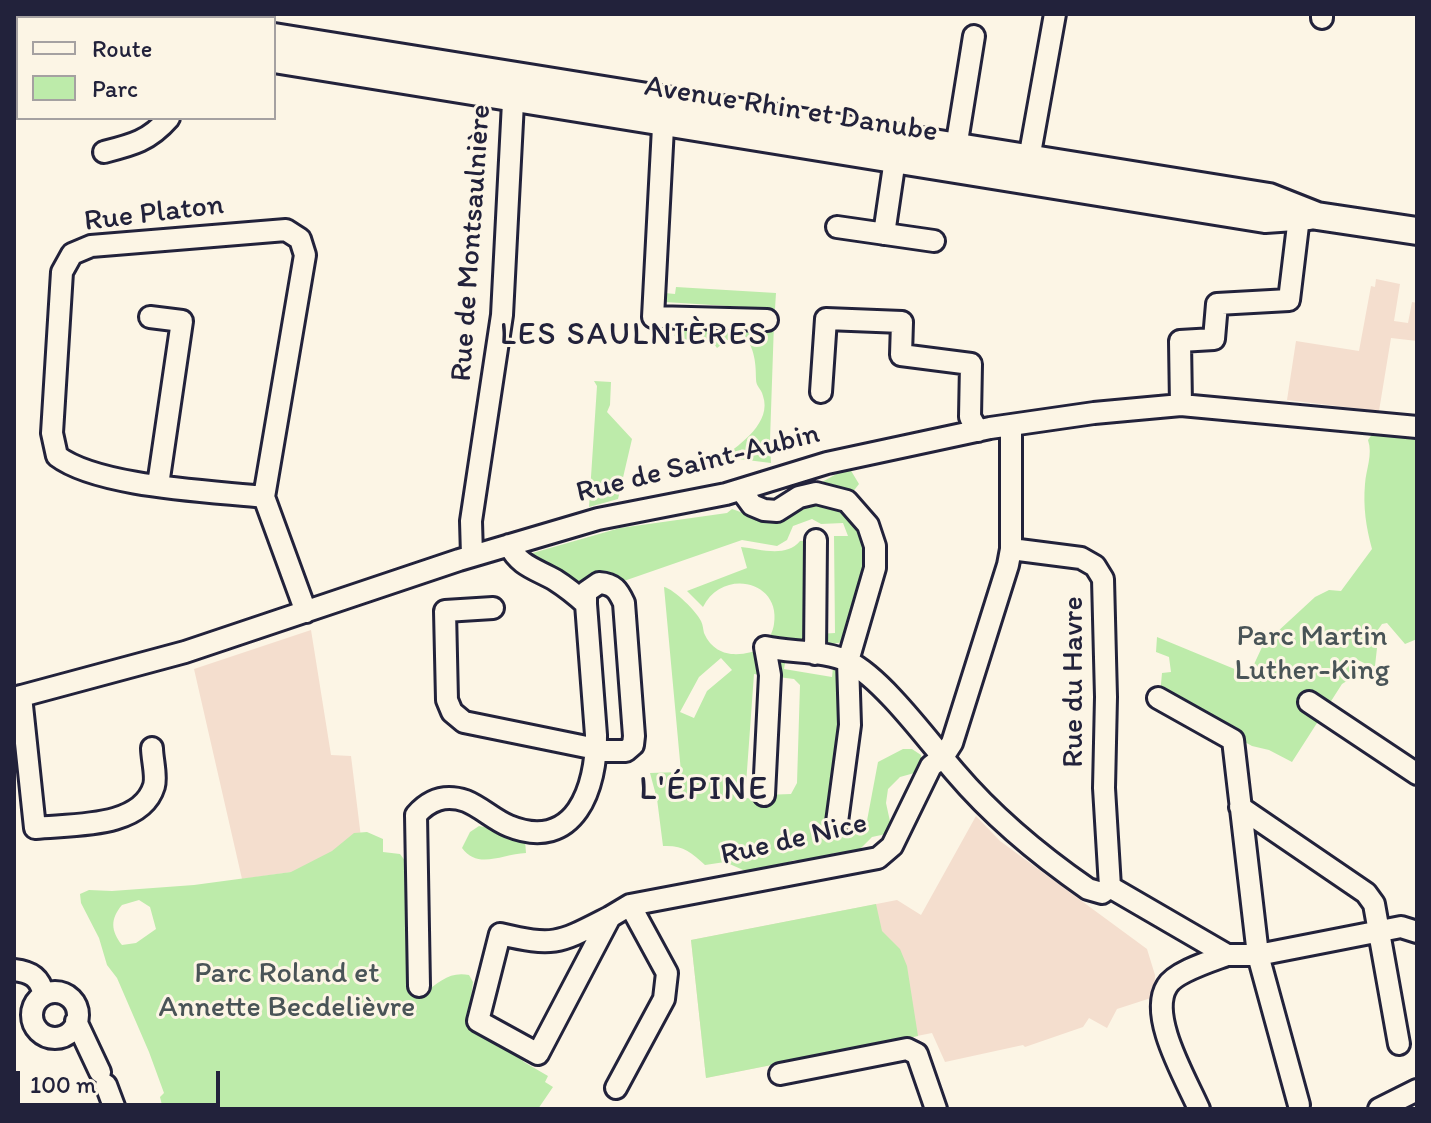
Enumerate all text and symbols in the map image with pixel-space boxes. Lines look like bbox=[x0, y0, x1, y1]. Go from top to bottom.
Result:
legend bbox=[16, 16, 276, 120]
text: Route bbox=[92, 34, 152, 63]
street label: Avenue Rhin et Danube bbox=[642, 69, 940, 151]
text: Parc bbox=[92, 74, 138, 103]
street label: Rue de Montsaulnière bbox=[444, 103, 500, 383]
street label: Rue Platon bbox=[82, 188, 226, 240]
district label: LES SAULNIÈRES bbox=[499, 317, 769, 355]
street label: Rue de Saint-Aubin bbox=[572, 416, 824, 512]
street label: Rue du Havre bbox=[1056, 596, 1092, 768]
park label: Parc Martin Luther-King bbox=[1234, 619, 1390, 690]
district label: L'ÉPINE bbox=[639, 770, 769, 810]
street label: Rue de Nice bbox=[717, 806, 871, 874]
park label: Parc Roland et Annette Becdelièvre bbox=[159, 956, 415, 1026]
scale bar bbox=[20, 1055, 224, 1105]
text: 100 m bbox=[30, 1070, 96, 1099]

